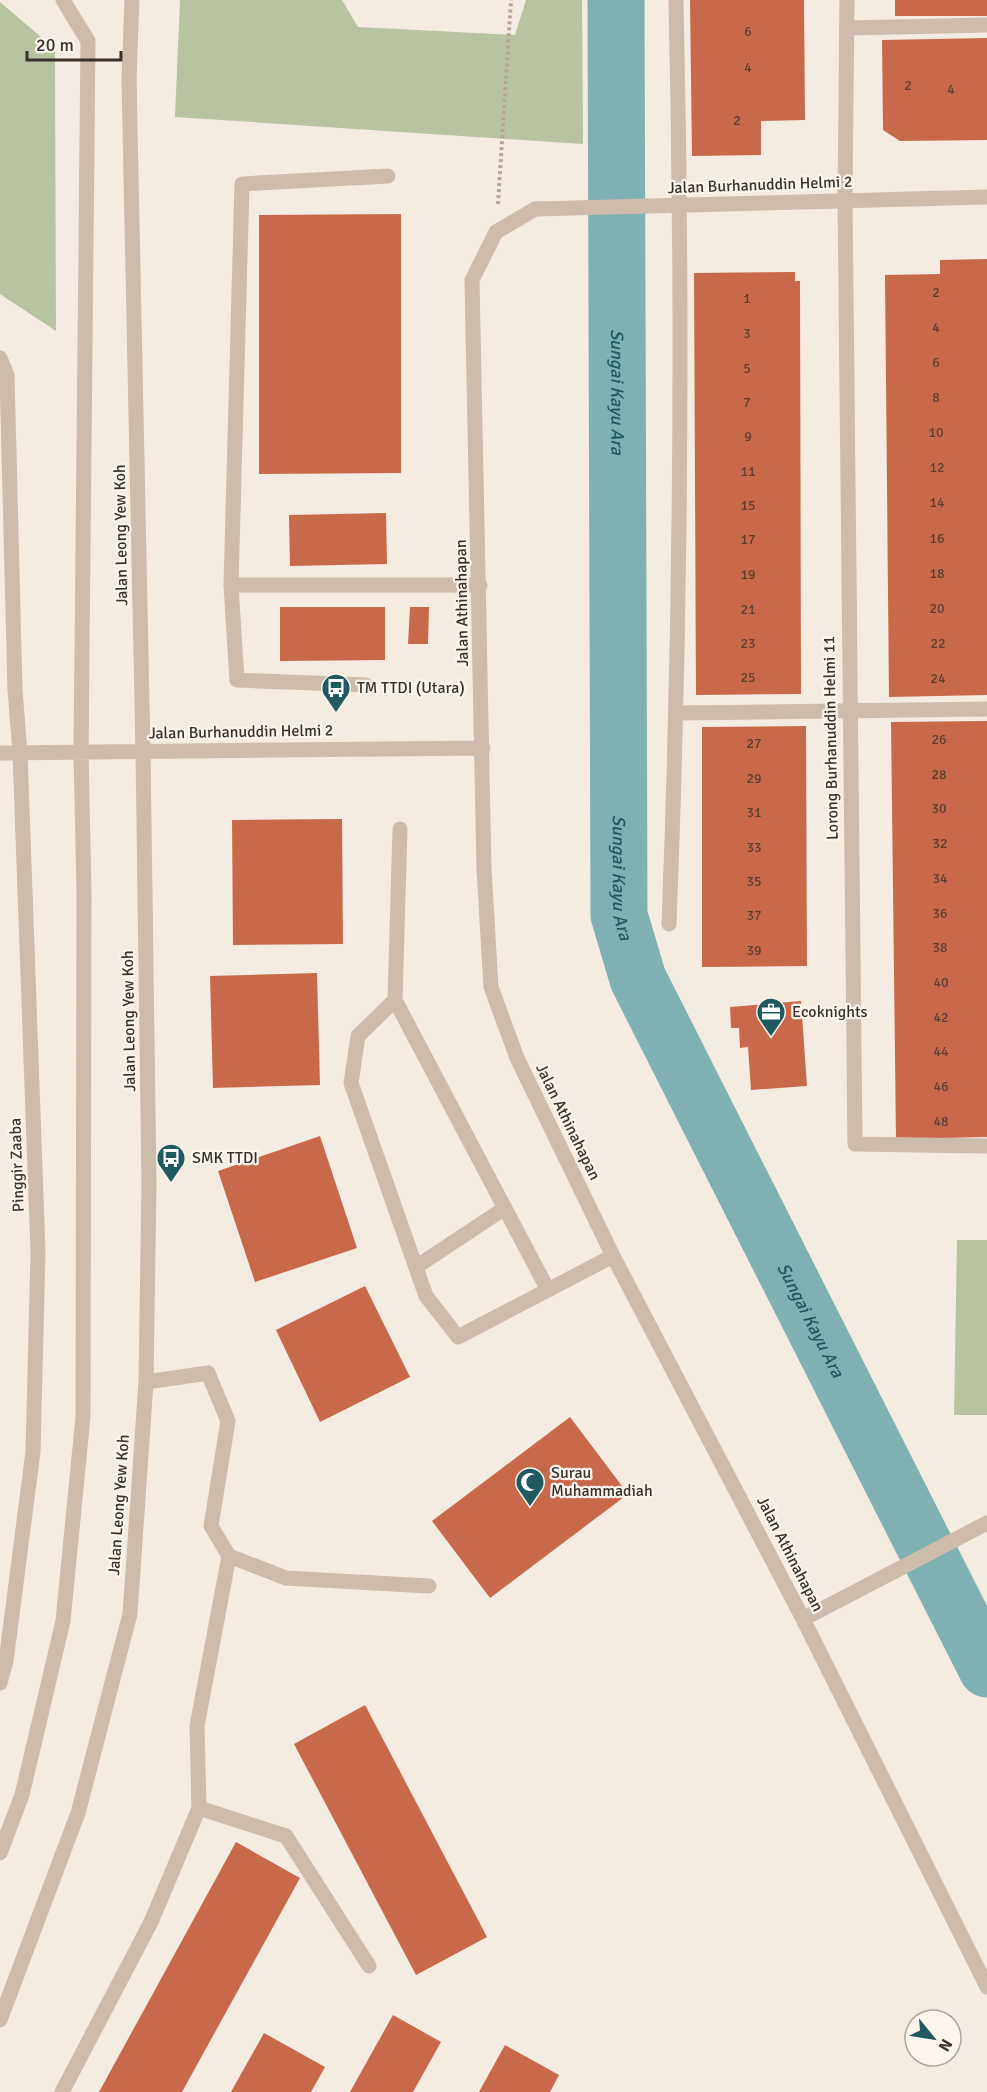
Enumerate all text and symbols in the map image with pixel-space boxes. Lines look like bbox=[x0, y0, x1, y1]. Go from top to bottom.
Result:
house number: 6 bbox=[744, 23, 752, 40]
scale bar bbox=[27, 24, 122, 62]
text: 20 m bbox=[36, 34, 74, 56]
house number: 4 bbox=[744, 59, 752, 76]
house number: 2 bbox=[904, 77, 912, 94]
house number: 4 bbox=[947, 81, 955, 98]
house number: 2 bbox=[733, 112, 741, 129]
street label: Jalan Burhanuddin Helmi 2 bbox=[667, 172, 853, 198]
house number: 2 bbox=[932, 284, 940, 301]
house number: 1 bbox=[743, 290, 751, 307]
house number: 4 bbox=[932, 319, 940, 336]
house number: 3 bbox=[743, 325, 751, 342]
water label: Sungai Kayu Ara bbox=[606, 329, 628, 456]
house number: 6 bbox=[932, 354, 940, 371]
house number: 5 bbox=[743, 360, 751, 377]
house number: 8 bbox=[932, 389, 940, 406]
house number: 7 bbox=[743, 394, 751, 411]
house number: 10 bbox=[928, 424, 944, 441]
house number: 9 bbox=[744, 428, 752, 445]
house number: 12 bbox=[929, 459, 945, 476]
house number: 11 bbox=[740, 463, 756, 480]
street label: Jalan Leong Yew Koh bbox=[110, 464, 132, 606]
house number: 14 bbox=[929, 494, 945, 511]
house number: 15 bbox=[740, 497, 756, 514]
house number: 16 bbox=[929, 530, 945, 547]
house number: 17 bbox=[740, 531, 756, 548]
street label: Jalan Athinahapan bbox=[451, 539, 473, 667]
house number: 18 bbox=[929, 565, 945, 582]
house number: 19 bbox=[740, 566, 756, 583]
house number: 20 bbox=[929, 600, 945, 617]
house number: 21 bbox=[740, 601, 756, 618]
house number: 23 bbox=[740, 635, 756, 652]
house number: 22 bbox=[930, 635, 946, 652]
street label: Lorong Burhanuddin Helmi 11 bbox=[819, 636, 843, 840]
house number: 25 bbox=[740, 669, 756, 686]
house number: 24 bbox=[930, 670, 946, 687]
bus stop icon: TM TTDI (Utara) bbox=[320, 672, 352, 714]
place label: TM TTDI (Utara) bbox=[357, 678, 465, 698]
street label: Jalan Burhanuddin Helmi 2 bbox=[148, 720, 334, 744]
house number: 26 bbox=[931, 731, 947, 748]
house number: 27 bbox=[746, 735, 762, 752]
house number: 28 bbox=[931, 766, 947, 783]
house number: 29 bbox=[746, 770, 762, 787]
house number: 30 bbox=[931, 800, 947, 817]
house number: 31 bbox=[746, 804, 762, 821]
water label: Sungai Kayu Ara bbox=[608, 815, 637, 944]
house number: 32 bbox=[932, 835, 948, 852]
house number: 33 bbox=[746, 839, 762, 856]
house number: 34 bbox=[932, 870, 948, 887]
house number: 35 bbox=[746, 873, 762, 890]
house number: 36 bbox=[932, 905, 948, 922]
house number: 37 bbox=[746, 907, 762, 924]
house number: 38 bbox=[932, 939, 948, 956]
house number: 39 bbox=[746, 942, 762, 959]
street label: Jalan Leong Yew Koh bbox=[118, 950, 140, 1092]
house number: 40 bbox=[933, 974, 949, 991]
office icon: Ecoknights bbox=[755, 996, 787, 1038]
place label: Ecoknights bbox=[792, 1002, 868, 1022]
house number: 42 bbox=[933, 1009, 949, 1026]
house number: 44 bbox=[933, 1043, 949, 1060]
street label: Jalan Athinahapan bbox=[531, 1061, 605, 1183]
house number: 46 bbox=[933, 1078, 949, 1095]
house number: 48 bbox=[933, 1113, 949, 1130]
street label: Pinggir Zaaba bbox=[5, 1118, 29, 1212]
bus stop icon: SMK TTDI bbox=[155, 1142, 187, 1184]
place label: SMK TTDI bbox=[192, 1148, 258, 1168]
water label: Sungai Kayu Ara bbox=[772, 1259, 849, 1382]
street label: Jalan Leong Yew Koh bbox=[104, 1434, 134, 1576]
place label: Surau Muhammadiah bbox=[551, 1463, 653, 1501]
mosque icon: Surau Muhammadiah bbox=[514, 1466, 546, 1508]
street label: Jalan Athinahapan bbox=[752, 1493, 828, 1615]
north arrow bbox=[903, 2008, 963, 2068]
text: N bbox=[934, 2035, 957, 2055]

